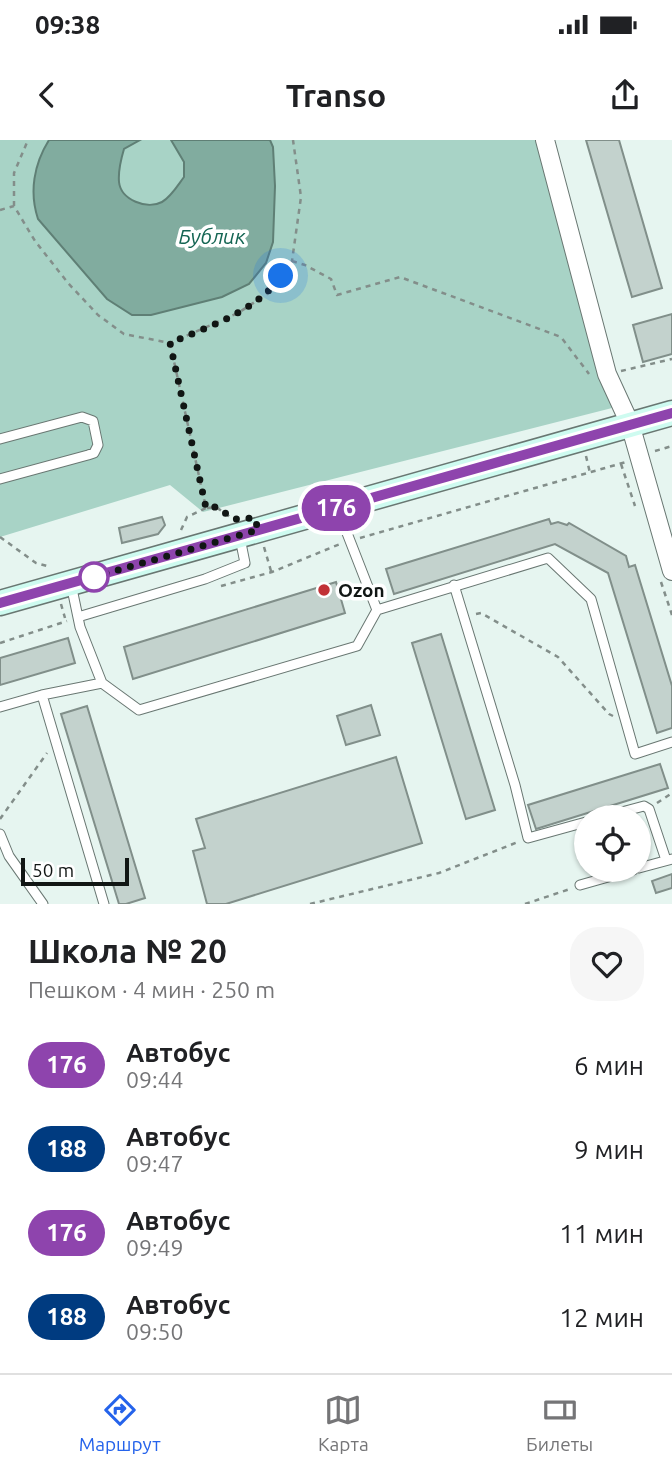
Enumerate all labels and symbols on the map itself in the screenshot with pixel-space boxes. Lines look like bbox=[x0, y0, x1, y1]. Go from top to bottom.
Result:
water label: Бублик bbox=[178, 224, 246, 248]
your location bbox=[263, 258, 298, 293]
line badge: 176 bbox=[296, 485, 376, 531]
unlabelled marker bbox=[79, 562, 109, 592]
place label: Ozon bbox=[338, 579, 385, 601]
marker: Ozon bbox=[316, 582, 332, 598]
scale bar bbox=[21, 855, 130, 887]

